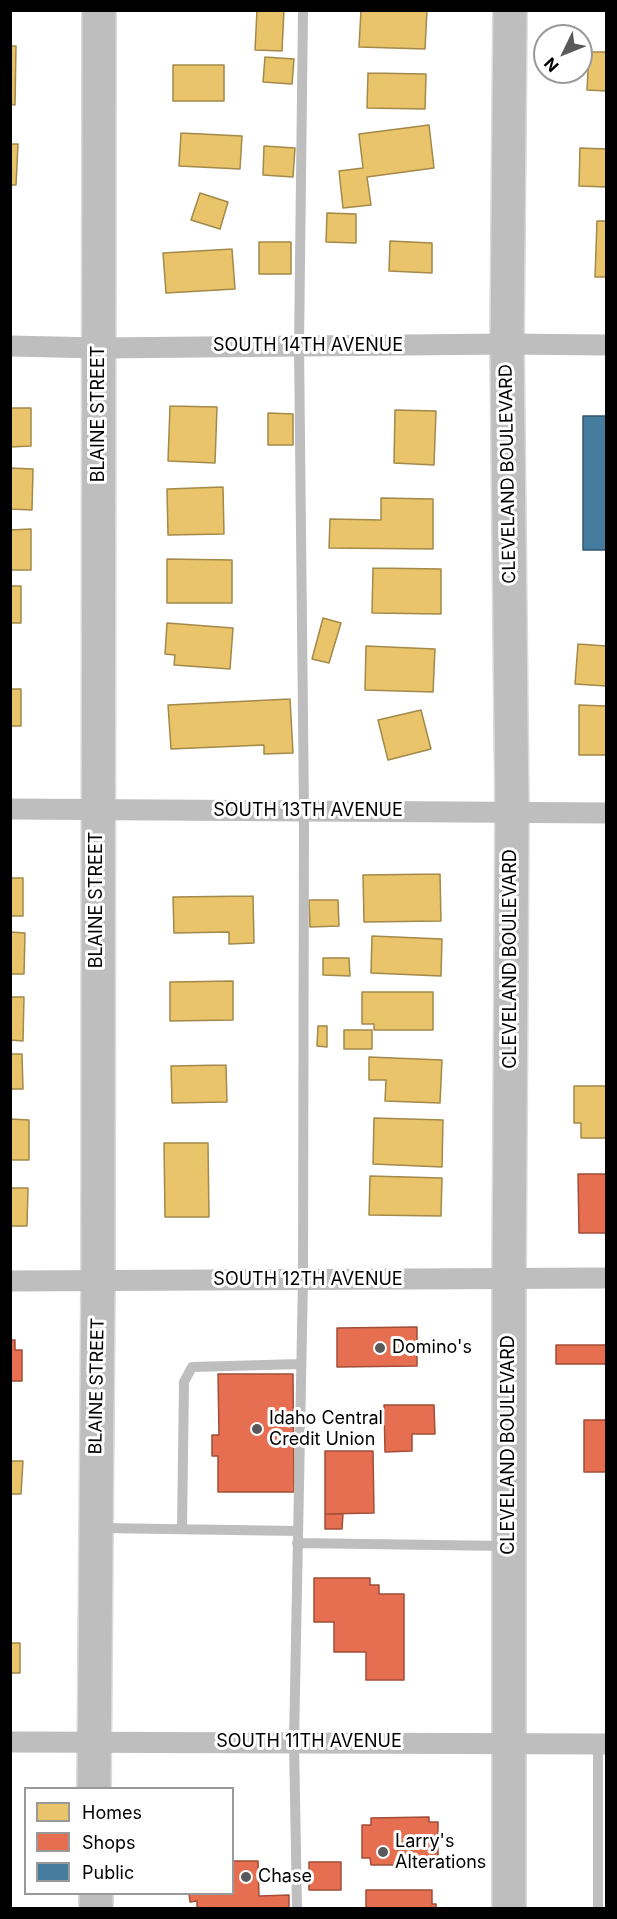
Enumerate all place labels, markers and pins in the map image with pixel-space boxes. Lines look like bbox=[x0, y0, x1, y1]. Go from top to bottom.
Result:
place label: Domino's bbox=[392, 1337, 472, 1359]
marker: Domino's bbox=[373, 1341, 387, 1355]
place label: Idaho Central Credit Union bbox=[269, 1408, 383, 1450]
marker: Idaho Central Credit Union bbox=[250, 1422, 264, 1436]
place label: Larry's Alterations bbox=[395, 1831, 486, 1874]
marker: Larry's Alterations bbox=[376, 1845, 390, 1859]
place label: Chase bbox=[258, 1866, 312, 1888]
marker: Chase bbox=[239, 1870, 253, 1884]

